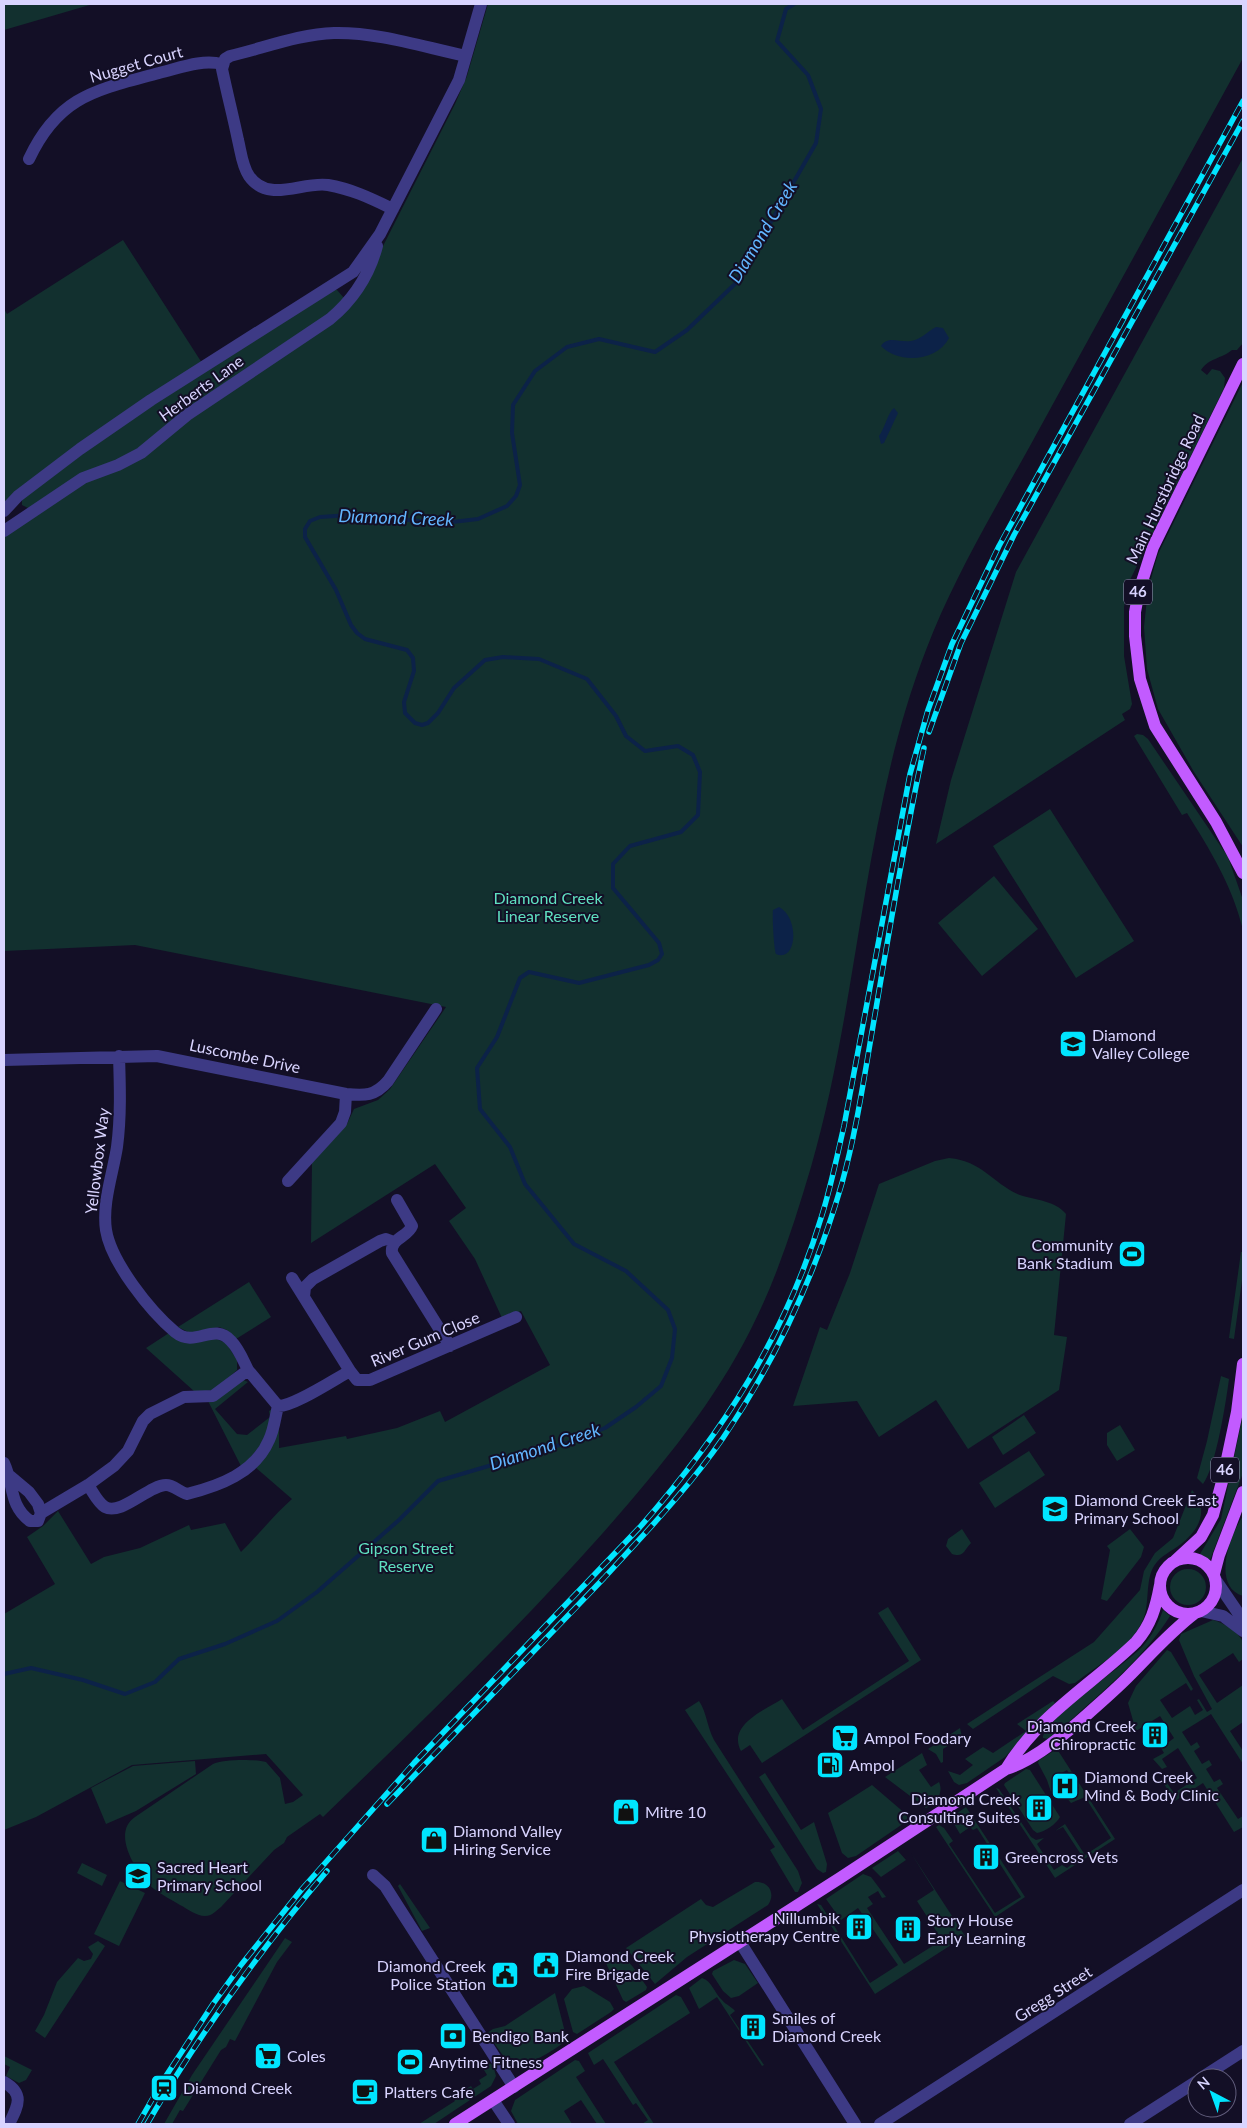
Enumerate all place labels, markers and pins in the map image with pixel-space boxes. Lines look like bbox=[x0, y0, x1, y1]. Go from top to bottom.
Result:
place label: Diamond Valley College bbox=[1092, 1025, 1190, 1062]
school or university icon: Diamond Valley College bbox=[1058, 1029, 1088, 1059]
place label: Community Bank Stadium bbox=[1017, 1235, 1114, 1272]
sports icon: Community Bank Stadium bbox=[1117, 1239, 1147, 1269]
place label: Diamond Creek East Primary School bbox=[1074, 1490, 1217, 1527]
school or university icon: Diamond Creek East Primary School bbox=[1040, 1494, 1070, 1524]
place label: Diamond Creek Chiropractic bbox=[1027, 1716, 1137, 1753]
building icon: Diamond Creek Chiropractic bbox=[1140, 1720, 1170, 1750]
supermarket icon: Ampol Foodary bbox=[830, 1723, 860, 1753]
place label: Ampol Foodary bbox=[864, 1728, 972, 1747]
fuel station icon: Ampol bbox=[815, 1750, 845, 1780]
place label: Ampol bbox=[849, 1755, 895, 1774]
place label: Diamond Creek Mind & Body Clinic bbox=[1084, 1767, 1219, 1804]
hospital icon: Diamond Creek Mind & Body Clinic bbox=[1050, 1771, 1080, 1801]
place label: Diamond Creek Consulting Suites bbox=[898, 1789, 1021, 1826]
building icon: Diamond Creek Consulting Suites bbox=[1024, 1793, 1054, 1823]
shop icon: Mitre 10 bbox=[611, 1797, 641, 1827]
place label: Mitre 10 bbox=[645, 1802, 706, 1821]
place label: Diamond Valley Hiring Service bbox=[453, 1821, 563, 1858]
shop icon: Diamond Valley Hiring Service bbox=[419, 1825, 449, 1855]
building icon: Greencross Vets bbox=[971, 1842, 1001, 1872]
place label: Greencross Vets bbox=[1005, 1847, 1118, 1866]
place label: Sacred Heart Primary School bbox=[157, 1857, 262, 1894]
school or university icon: Sacred Heart Primary School bbox=[123, 1861, 153, 1891]
place label: Nillumbik Physiotherapy Centre bbox=[689, 1908, 841, 1945]
place label: Story House Early Learning bbox=[927, 1910, 1026, 1947]
building icon: Nillumbik Physiotherapy Centre bbox=[844, 1912, 874, 1942]
building icon: Story House Early Learning bbox=[893, 1914, 923, 1944]
place label: Diamond Creek Fire Brigade bbox=[565, 1946, 675, 1983]
public building icon: Diamond Creek Fire Brigade bbox=[531, 1950, 561, 1980]
place label: Diamond Creek Police Station bbox=[377, 1956, 487, 1993]
public building icon: Diamond Creek Police Station bbox=[490, 1960, 520, 1990]
place label: Smiles of Diamond Creek bbox=[772, 2008, 882, 2045]
building icon: Smiles of Diamond Creek bbox=[738, 2012, 768, 2042]
bank icon: Bendigo Bank bbox=[438, 2021, 468, 2051]
place label: Bendigo Bank bbox=[472, 2026, 570, 2045]
supermarket icon: Coles bbox=[253, 2041, 283, 2071]
place label: Coles bbox=[287, 2046, 326, 2065]
sports icon: Anytime Fitness bbox=[395, 2047, 425, 2077]
place label: Anytime Fitness bbox=[429, 2052, 542, 2071]
station icon: Diamond Creek bbox=[149, 2073, 179, 2103]
cafe icon: Platters Cafe bbox=[350, 2077, 380, 2107]
place label: Diamond Creek bbox=[183, 2078, 293, 2097]
place label: Platters Cafe bbox=[384, 2082, 474, 2101]

